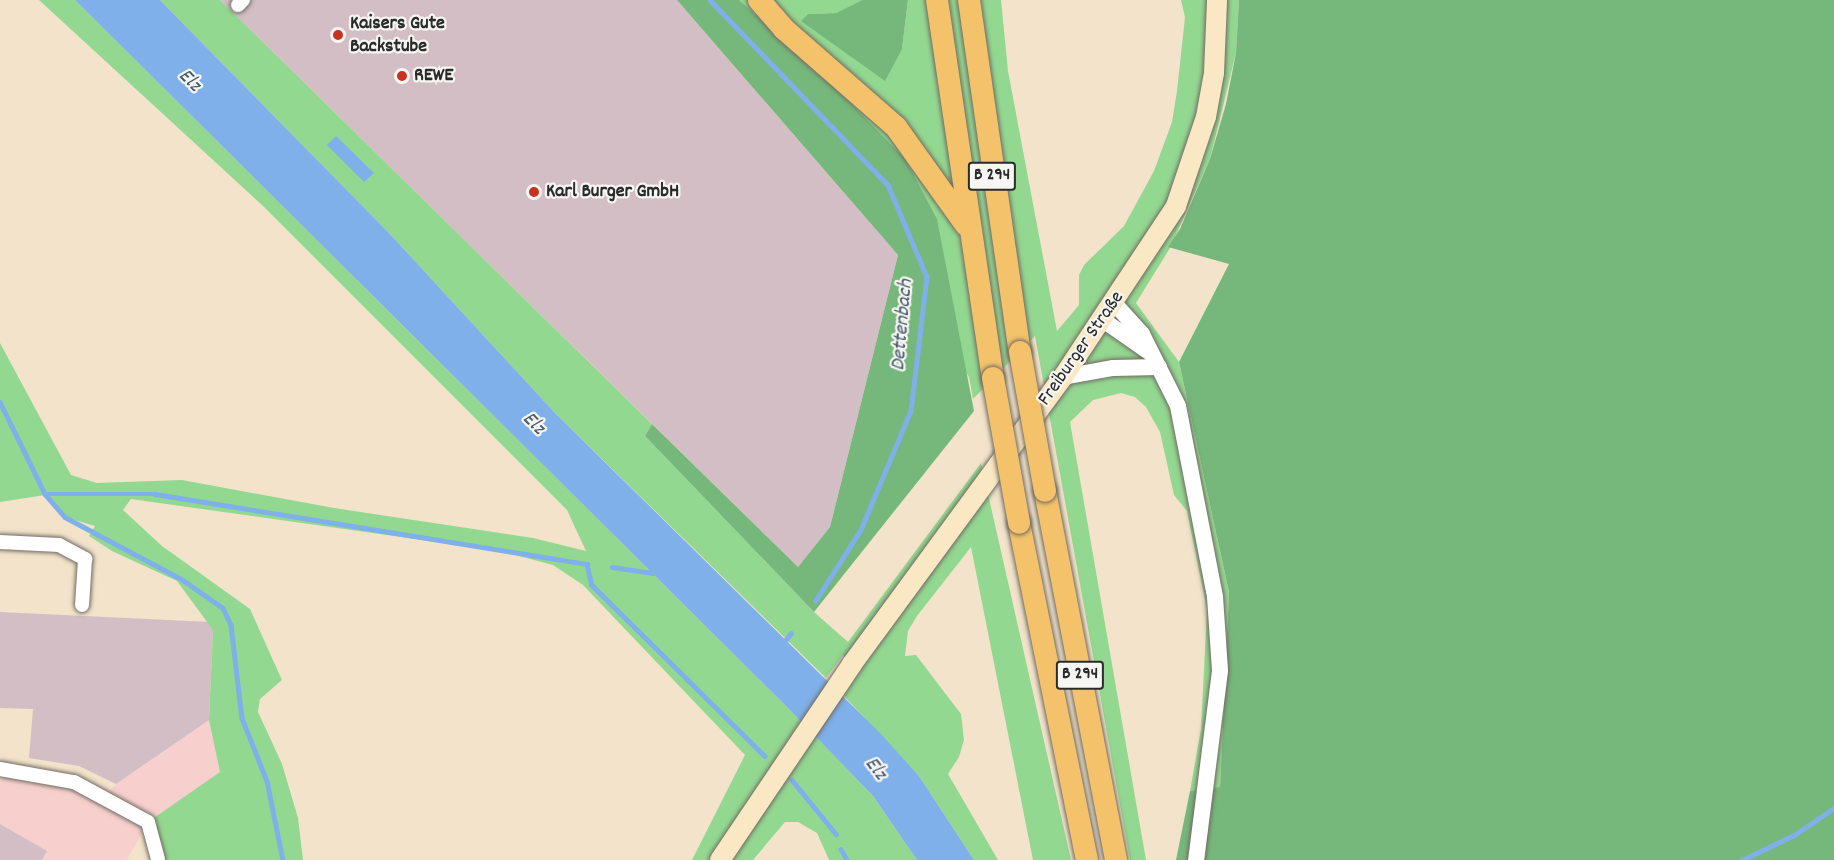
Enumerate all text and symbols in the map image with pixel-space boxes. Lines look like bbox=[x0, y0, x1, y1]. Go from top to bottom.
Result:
place label: Kaisers Gute Backstube bbox=[350, 12, 445, 59]
marker: Kaisers Gute Backstube bbox=[331, 28, 345, 42]
water label: Elz bbox=[172, 64, 206, 98]
place label: REWE bbox=[414, 64, 453, 88]
marker: REWE bbox=[395, 69, 409, 83]
road number: B 294 bbox=[966, 161, 1018, 191]
place label: Karl Burger GmbH bbox=[546, 180, 679, 204]
marker: Karl Burger GmbH bbox=[527, 185, 541, 199]
water label: Dettenbach bbox=[886, 278, 920, 372]
street label: Freiburger Straße bbox=[1034, 287, 1130, 411]
water label: Elz bbox=[516, 407, 550, 441]
road number: B 294 bbox=[1054, 660, 1106, 690]
water label: Elz bbox=[858, 752, 892, 786]

